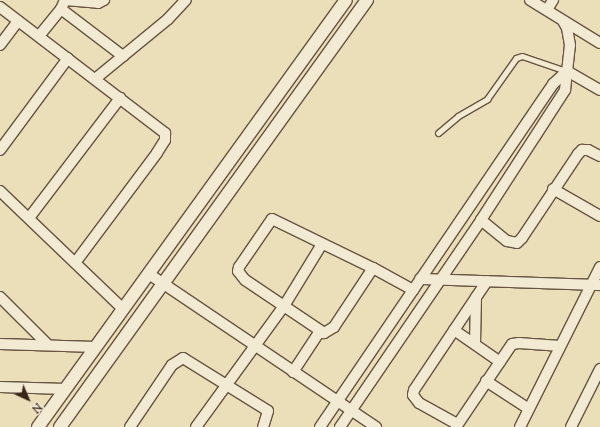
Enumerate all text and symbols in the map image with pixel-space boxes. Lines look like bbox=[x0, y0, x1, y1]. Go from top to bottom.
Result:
north arrow bbox=[8, 379, 48, 419]
text: N bbox=[28, 399, 45, 416]

